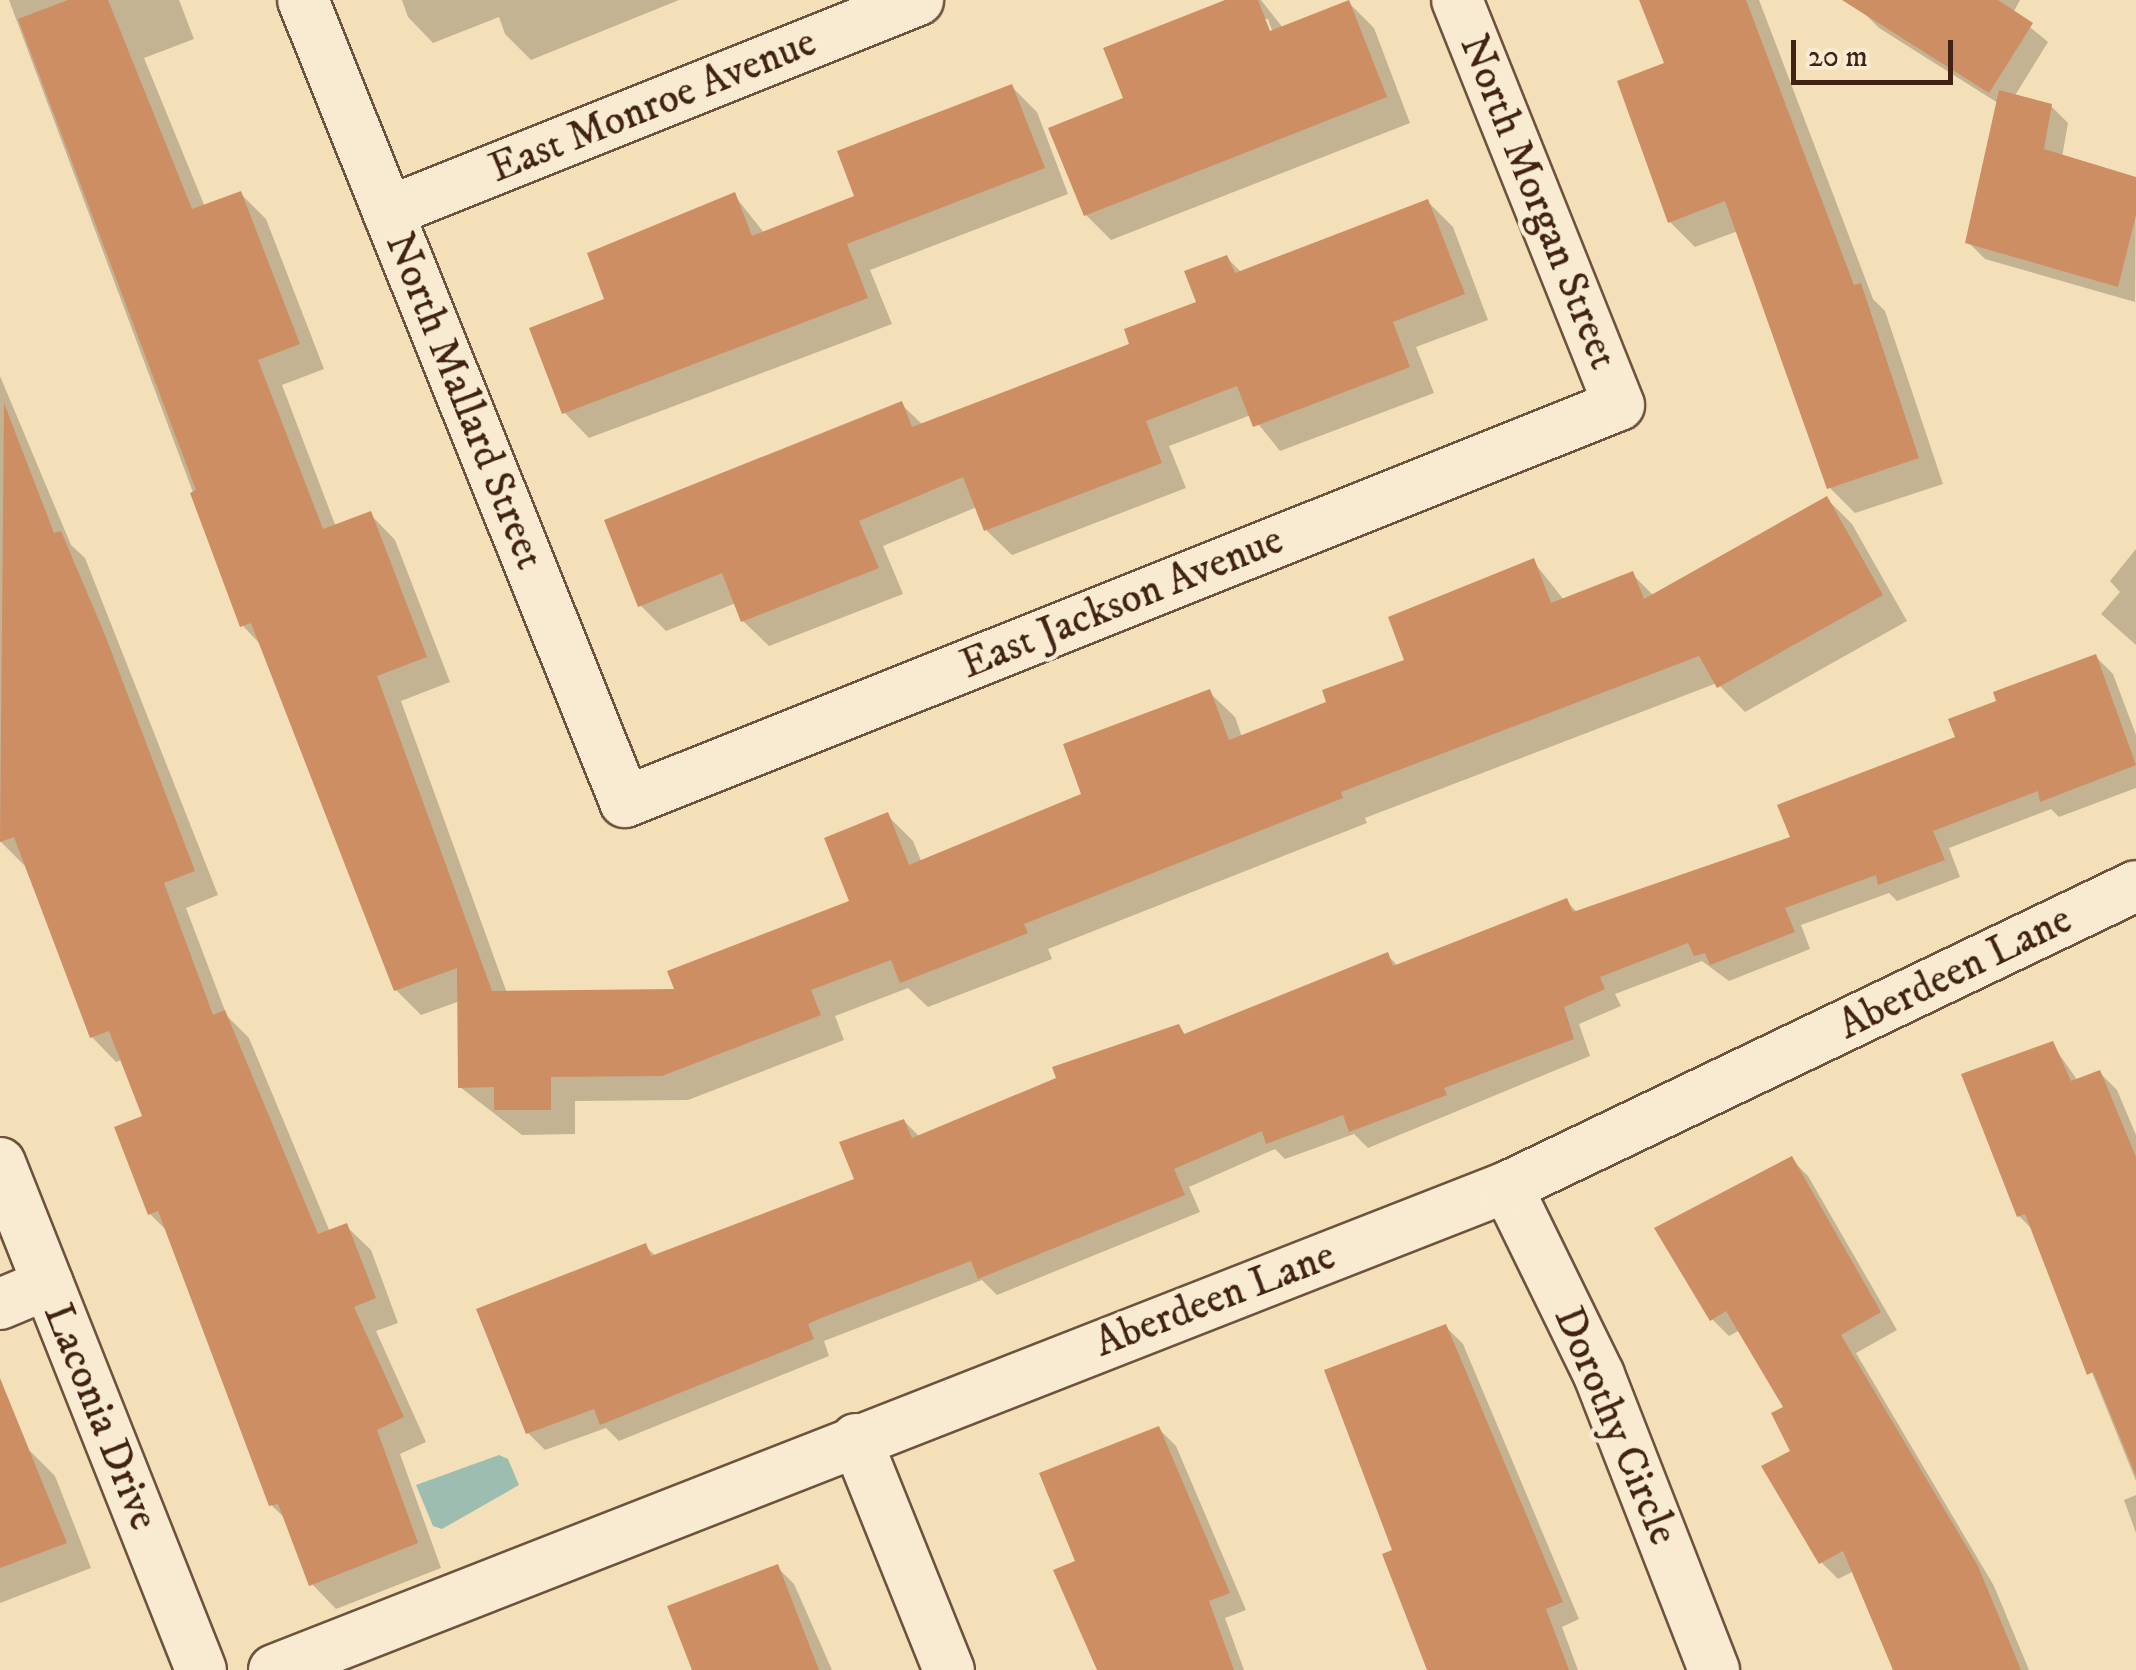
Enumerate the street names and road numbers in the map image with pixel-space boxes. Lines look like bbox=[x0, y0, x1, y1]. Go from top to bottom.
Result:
street label: East Monroe Avenue bbox=[482, 18, 824, 194]
street label: North Morgan Street bbox=[1448, 27, 1628, 377]
street label: North Mallard Street bbox=[374, 226, 554, 576]
street label: East Jackson Avenue bbox=[953, 515, 1291, 691]
street label: Aberdeen Lane bbox=[1830, 895, 2080, 1051]
street label: Aberdeen Lane bbox=[1088, 1231, 1342, 1369]
street label: Laconia Drive bbox=[32, 1296, 168, 1538]
street label: Dorothy Circle bbox=[1542, 1299, 1688, 1553]

